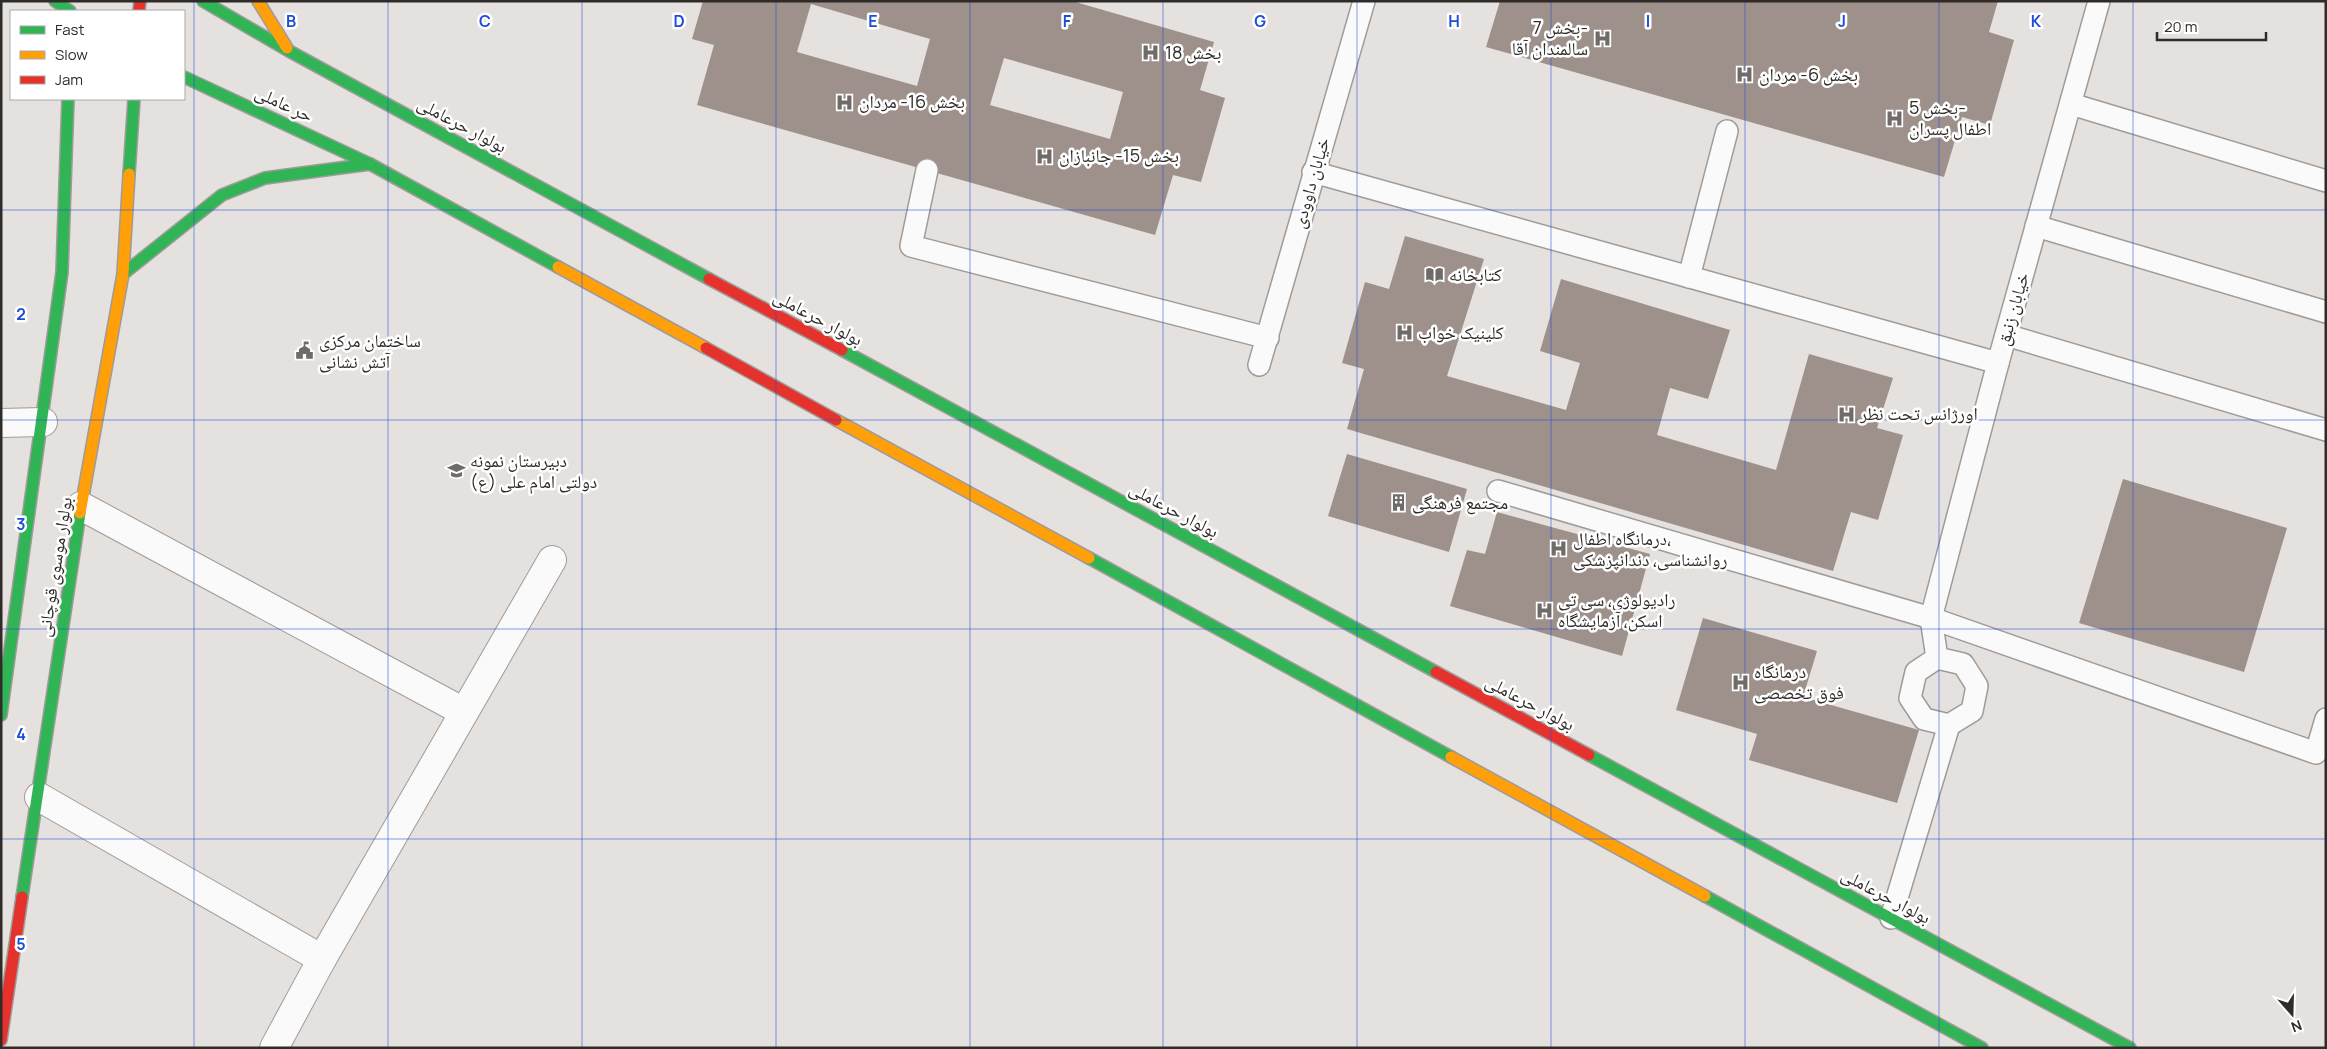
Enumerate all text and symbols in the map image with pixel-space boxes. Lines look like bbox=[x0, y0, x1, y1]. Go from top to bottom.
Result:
legend bbox=[10, 10, 185, 100]
text: B bbox=[286, 10, 296, 32]
text: C bbox=[479, 10, 491, 32]
text: D bbox=[673, 10, 685, 32]
text: E bbox=[868, 10, 878, 32]
text: F bbox=[1063, 10, 1072, 32]
text: G bbox=[1254, 10, 1266, 32]
text: H bbox=[1448, 10, 1460, 32]
text: I bbox=[1646, 10, 1650, 32]
text: J bbox=[1838, 10, 1846, 32]
text: K bbox=[2031, 10, 2042, 32]
scale bar bbox=[2157, 10, 2266, 42]
place label: بخش 7- سالمندان آقا bbox=[1512, 15, 1588, 60]
text: 20 m bbox=[2164, 16, 2197, 37]
text: Fast bbox=[55, 19, 84, 40]
hospital icon: بخش 7- سالمندان آقا bbox=[1592, 28, 1612, 48]
place label: بخش 18 bbox=[1165, 40, 1221, 64]
hospital icon: بخش 18 bbox=[1141, 43, 1161, 63]
text: Slow bbox=[55, 44, 88, 65]
place label: بخش 6- مردان bbox=[1759, 62, 1858, 86]
hospital icon: بخش 6- مردان bbox=[1735, 65, 1755, 85]
text: Jam bbox=[55, 69, 83, 90]
street label: حر عاملی bbox=[252, 79, 317, 127]
place label: بخش 16- مردان bbox=[859, 89, 965, 113]
street label: بولوار حرعاملی bbox=[414, 91, 511, 158]
hospital icon: بخش 16- مردان bbox=[835, 92, 855, 112]
place label: بخش 5- اطفال پسران bbox=[1909, 95, 1991, 140]
hospital icon: بخش 5- اطفال پسران bbox=[1885, 108, 1905, 128]
street label: خیابان داوودی bbox=[1286, 135, 1334, 231]
place label: بخش 15- جانبازان bbox=[1059, 143, 1179, 167]
hospital icon: بخش 15- جانبازان bbox=[1035, 146, 1055, 166]
place label: کتابخانه bbox=[1449, 262, 1503, 286]
library icon: کتابخانه bbox=[1425, 265, 1445, 285]
street label: خیابان زنبق bbox=[1990, 269, 2034, 348]
street label: بولوار حرعاملی bbox=[770, 284, 867, 351]
text: 2 bbox=[16, 303, 26, 325]
place label: کلینیک خواب bbox=[1418, 320, 1504, 344]
hospital icon: کلینیک خواب bbox=[1394, 323, 1414, 343]
place label: ساختمان مرکزی آتش نشانی bbox=[319, 328, 421, 373]
public building icon: ساختمان مرکزی آتش نشانی bbox=[295, 341, 315, 361]
place label: اورژانس تحت نظر bbox=[1859, 401, 1978, 425]
hospital icon: اورژانس تحت نظر bbox=[1836, 404, 1856, 424]
place label: دبیرستان نمونه دولتی امام علی (ع) bbox=[470, 448, 597, 494]
school or university icon: دبیرستان نمونه دولتی امام علی (ع) bbox=[446, 461, 466, 481]
street label: بولوار حرعاملی bbox=[1126, 476, 1223, 543]
place label: مجتمع فرهنگی bbox=[1412, 490, 1508, 515]
building icon: مجتمع فرهنگی bbox=[1388, 493, 1408, 513]
street label: بولوار موسوی قوچانی bbox=[31, 495, 77, 639]
text: 3 bbox=[16, 513, 26, 535]
place label: درمانگاه اطفال، روانشناسی، دندانپزشکی bbox=[1573, 526, 1727, 571]
hospital icon: درمانگاه اطفال، روانشناسی، دندانپزشکی bbox=[1549, 539, 1569, 559]
place label: رادیولوژی، سی تی اسکن، آزمایشگاه bbox=[1558, 587, 1675, 632]
hospital icon: رادیولوژی، سی تی اسکن، آزمایشگاه bbox=[1534, 600, 1554, 620]
place label: درمانگاه فوق تخصصی bbox=[1754, 659, 1844, 704]
street label: بولوار حرعاملی bbox=[1482, 669, 1579, 736]
hospital icon: درمانگاه فوق تخصصی bbox=[1730, 672, 1750, 692]
text: 4 bbox=[16, 723, 26, 745]
street label: بولوار حرعاملی bbox=[1838, 862, 1935, 929]
text: 5 bbox=[16, 933, 26, 955]
north arrow bbox=[2267, 989, 2317, 1039]
text: N bbox=[2289, 1016, 2305, 1037]

